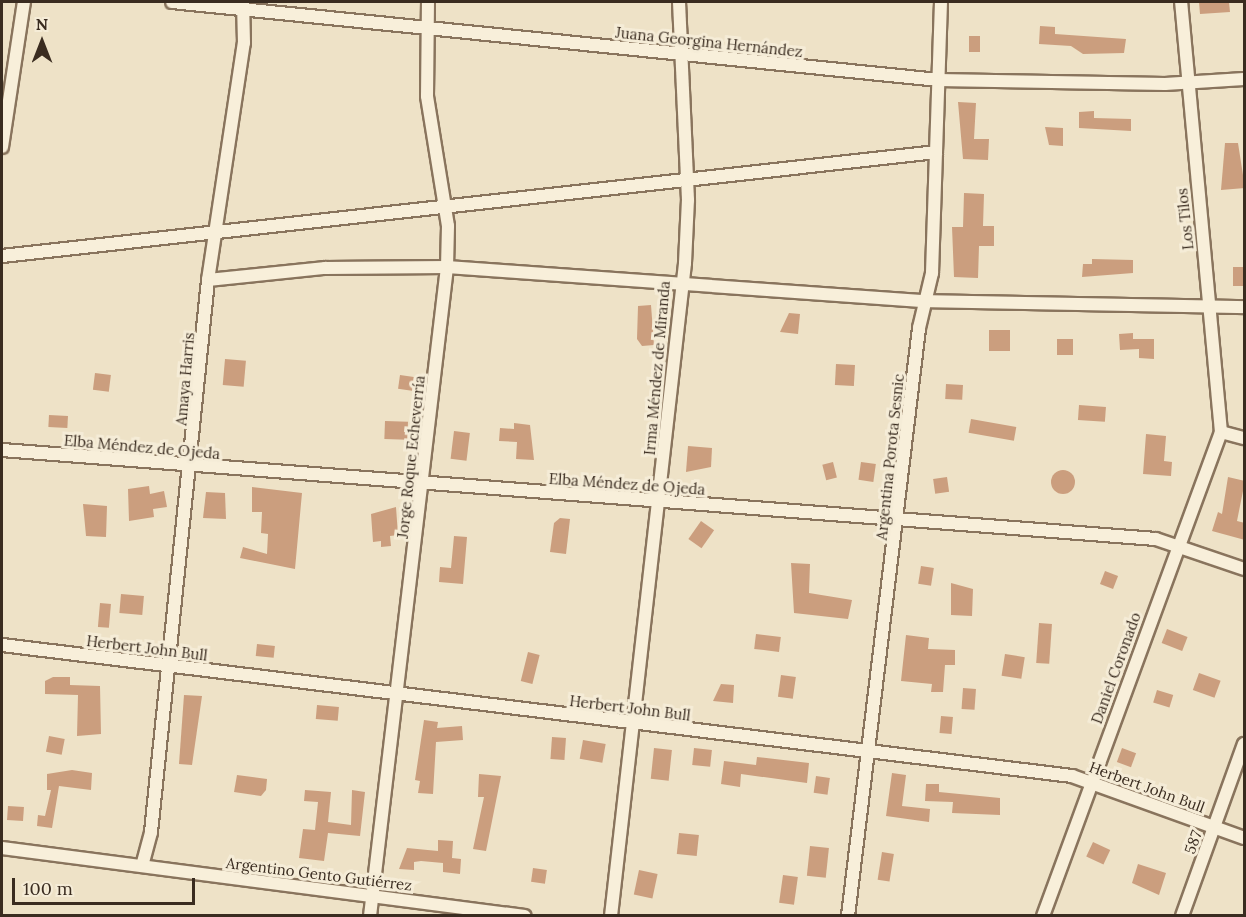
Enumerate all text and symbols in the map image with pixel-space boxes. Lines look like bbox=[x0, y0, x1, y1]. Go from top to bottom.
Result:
north arrow bbox=[12, 12, 72, 72]
text: N bbox=[36, 14, 48, 34]
street label: Juana Georgina Hernández bbox=[615, 23, 803, 61]
street label: Los Tilos bbox=[1173, 187, 1197, 251]
street label: Irma Méndez de Miranda bbox=[640, 280, 674, 456]
street label: Amaya Harris bbox=[172, 332, 198, 426]
street label: Argentina Porota Sesnic bbox=[872, 373, 908, 541]
street label: Jorge Roque Echeverría bbox=[393, 375, 429, 539]
street label: Elba Méndez de Ojeda bbox=[63, 431, 221, 463]
street label: Elba Méndez de Ojeda bbox=[548, 470, 706, 498]
street label: Daniel Coronado bbox=[1087, 610, 1145, 726]
street label: Herbert John Bull bbox=[85, 632, 209, 664]
street label: Herbert John Bull bbox=[568, 692, 692, 724]
street label: Herbert John Bull bbox=[1087, 758, 1207, 816]
street label: 587 bbox=[1181, 828, 1205, 856]
street label: Argentino Gento Gutiérrez bbox=[225, 854, 413, 894]
scale bar bbox=[15, 866, 198, 904]
text: 100 m bbox=[23, 877, 73, 900]

